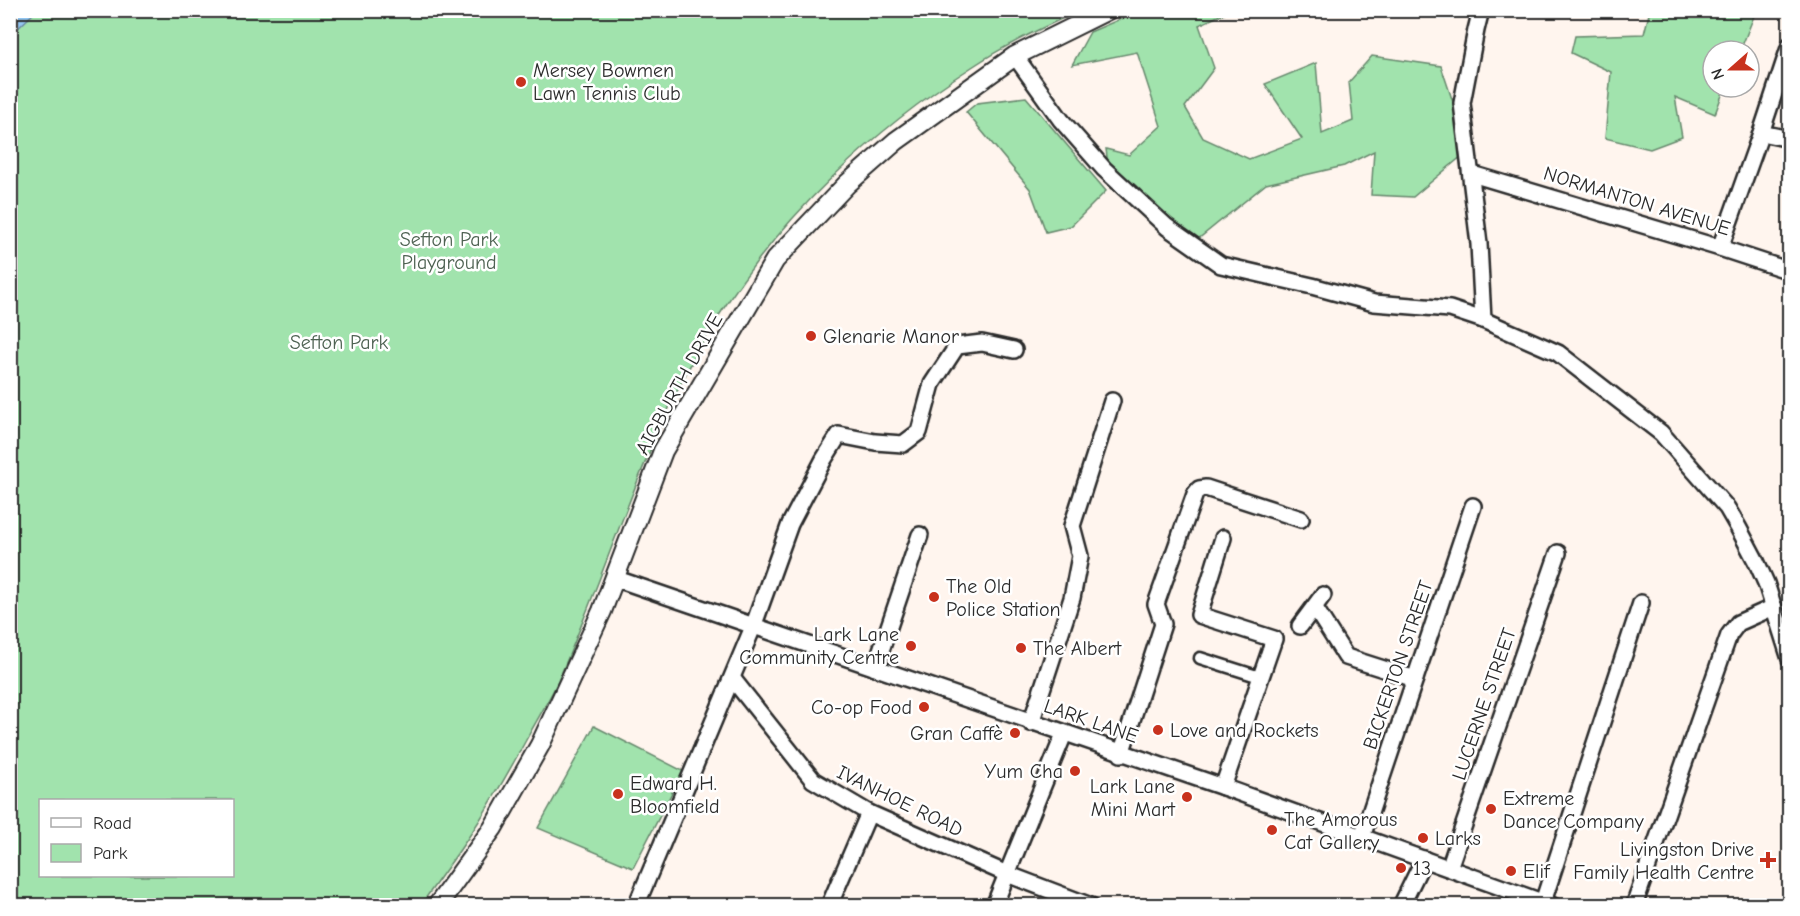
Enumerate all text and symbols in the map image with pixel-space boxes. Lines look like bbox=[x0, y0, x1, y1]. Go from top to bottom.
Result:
north arrow bbox=[1701, 39, 1761, 99]
place label: Mersey Bowmen Lawn Tennis Club bbox=[533, 59, 681, 105]
text: N bbox=[1708, 66, 1728, 82]
marker: Mersey Bowmen Lawn Tennis Club bbox=[514, 75, 528, 89]
street label: NORMANTON AVENUE bbox=[1541, 162, 1733, 240]
park label: Sefton Park Playground bbox=[400, 228, 499, 274]
street label: AIGBURTH DRIVE bbox=[631, 309, 727, 459]
place label: Glenarie Manor bbox=[823, 325, 959, 348]
marker: Glenarie Manor bbox=[804, 329, 818, 343]
park label: Sefton Park bbox=[290, 331, 389, 354]
place label: The Old Police Station bbox=[946, 575, 1061, 621]
street label: BICKERTON STREET bbox=[1358, 577, 1438, 752]
marker: The Old Police Station bbox=[927, 590, 941, 604]
place label: Lark Lane Community Centre bbox=[739, 623, 899, 669]
street label: LUCERNE STREET bbox=[1447, 624, 1521, 783]
place label: The Albert bbox=[1033, 637, 1123, 660]
marker: Lark Lane Community Centre bbox=[904, 639, 918, 653]
marker: The Albert bbox=[1014, 641, 1028, 655]
street label: LARK LANE bbox=[1041, 694, 1141, 748]
place label: Co-op Food bbox=[811, 696, 912, 719]
marker: Co-op Food bbox=[917, 700, 931, 714]
place label: Love and Rockets bbox=[1170, 719, 1319, 742]
place label: Gran Caffè bbox=[910, 722, 1003, 745]
marker: Love and Rockets bbox=[1151, 723, 1165, 737]
marker: Gran Caffè bbox=[1008, 726, 1022, 740]
place label: Yum Cha bbox=[984, 760, 1063, 783]
street label: IVANHOE ROAD bbox=[833, 761, 967, 841]
marker: Yum Cha bbox=[1068, 764, 1082, 778]
place label: Edward H. Bloomfield bbox=[630, 772, 720, 818]
place label: Lark Lane Mini Mart bbox=[1090, 775, 1176, 821]
marker: Edward H. Bloomfield bbox=[611, 787, 625, 801]
place label: Extreme Dance Company bbox=[1503, 787, 1644, 833]
marker: Lark Lane Mini Mart bbox=[1180, 790, 1194, 804]
legend bbox=[39, 799, 234, 877]
marker: Extreme Dance Company bbox=[1484, 802, 1498, 816]
place label: The Amorous Cat Gallery bbox=[1284, 808, 1397, 854]
text: Road bbox=[93, 813, 132, 834]
marker: The Amorous Cat Gallery bbox=[1265, 823, 1279, 837]
place label: Larks bbox=[1435, 827, 1481, 850]
marker: Larks bbox=[1416, 831, 1430, 845]
place label: Livingston Drive Family Health Centre bbox=[1573, 838, 1754, 884]
text: Park bbox=[93, 843, 128, 864]
marker: Livingston Drive Family Health Centre bbox=[1759, 851, 1777, 869]
place label: 13 bbox=[1413, 857, 1431, 880]
place label: Elif bbox=[1523, 860, 1551, 883]
marker: 13 bbox=[1394, 861, 1408, 875]
marker: Elif bbox=[1504, 864, 1518, 878]

